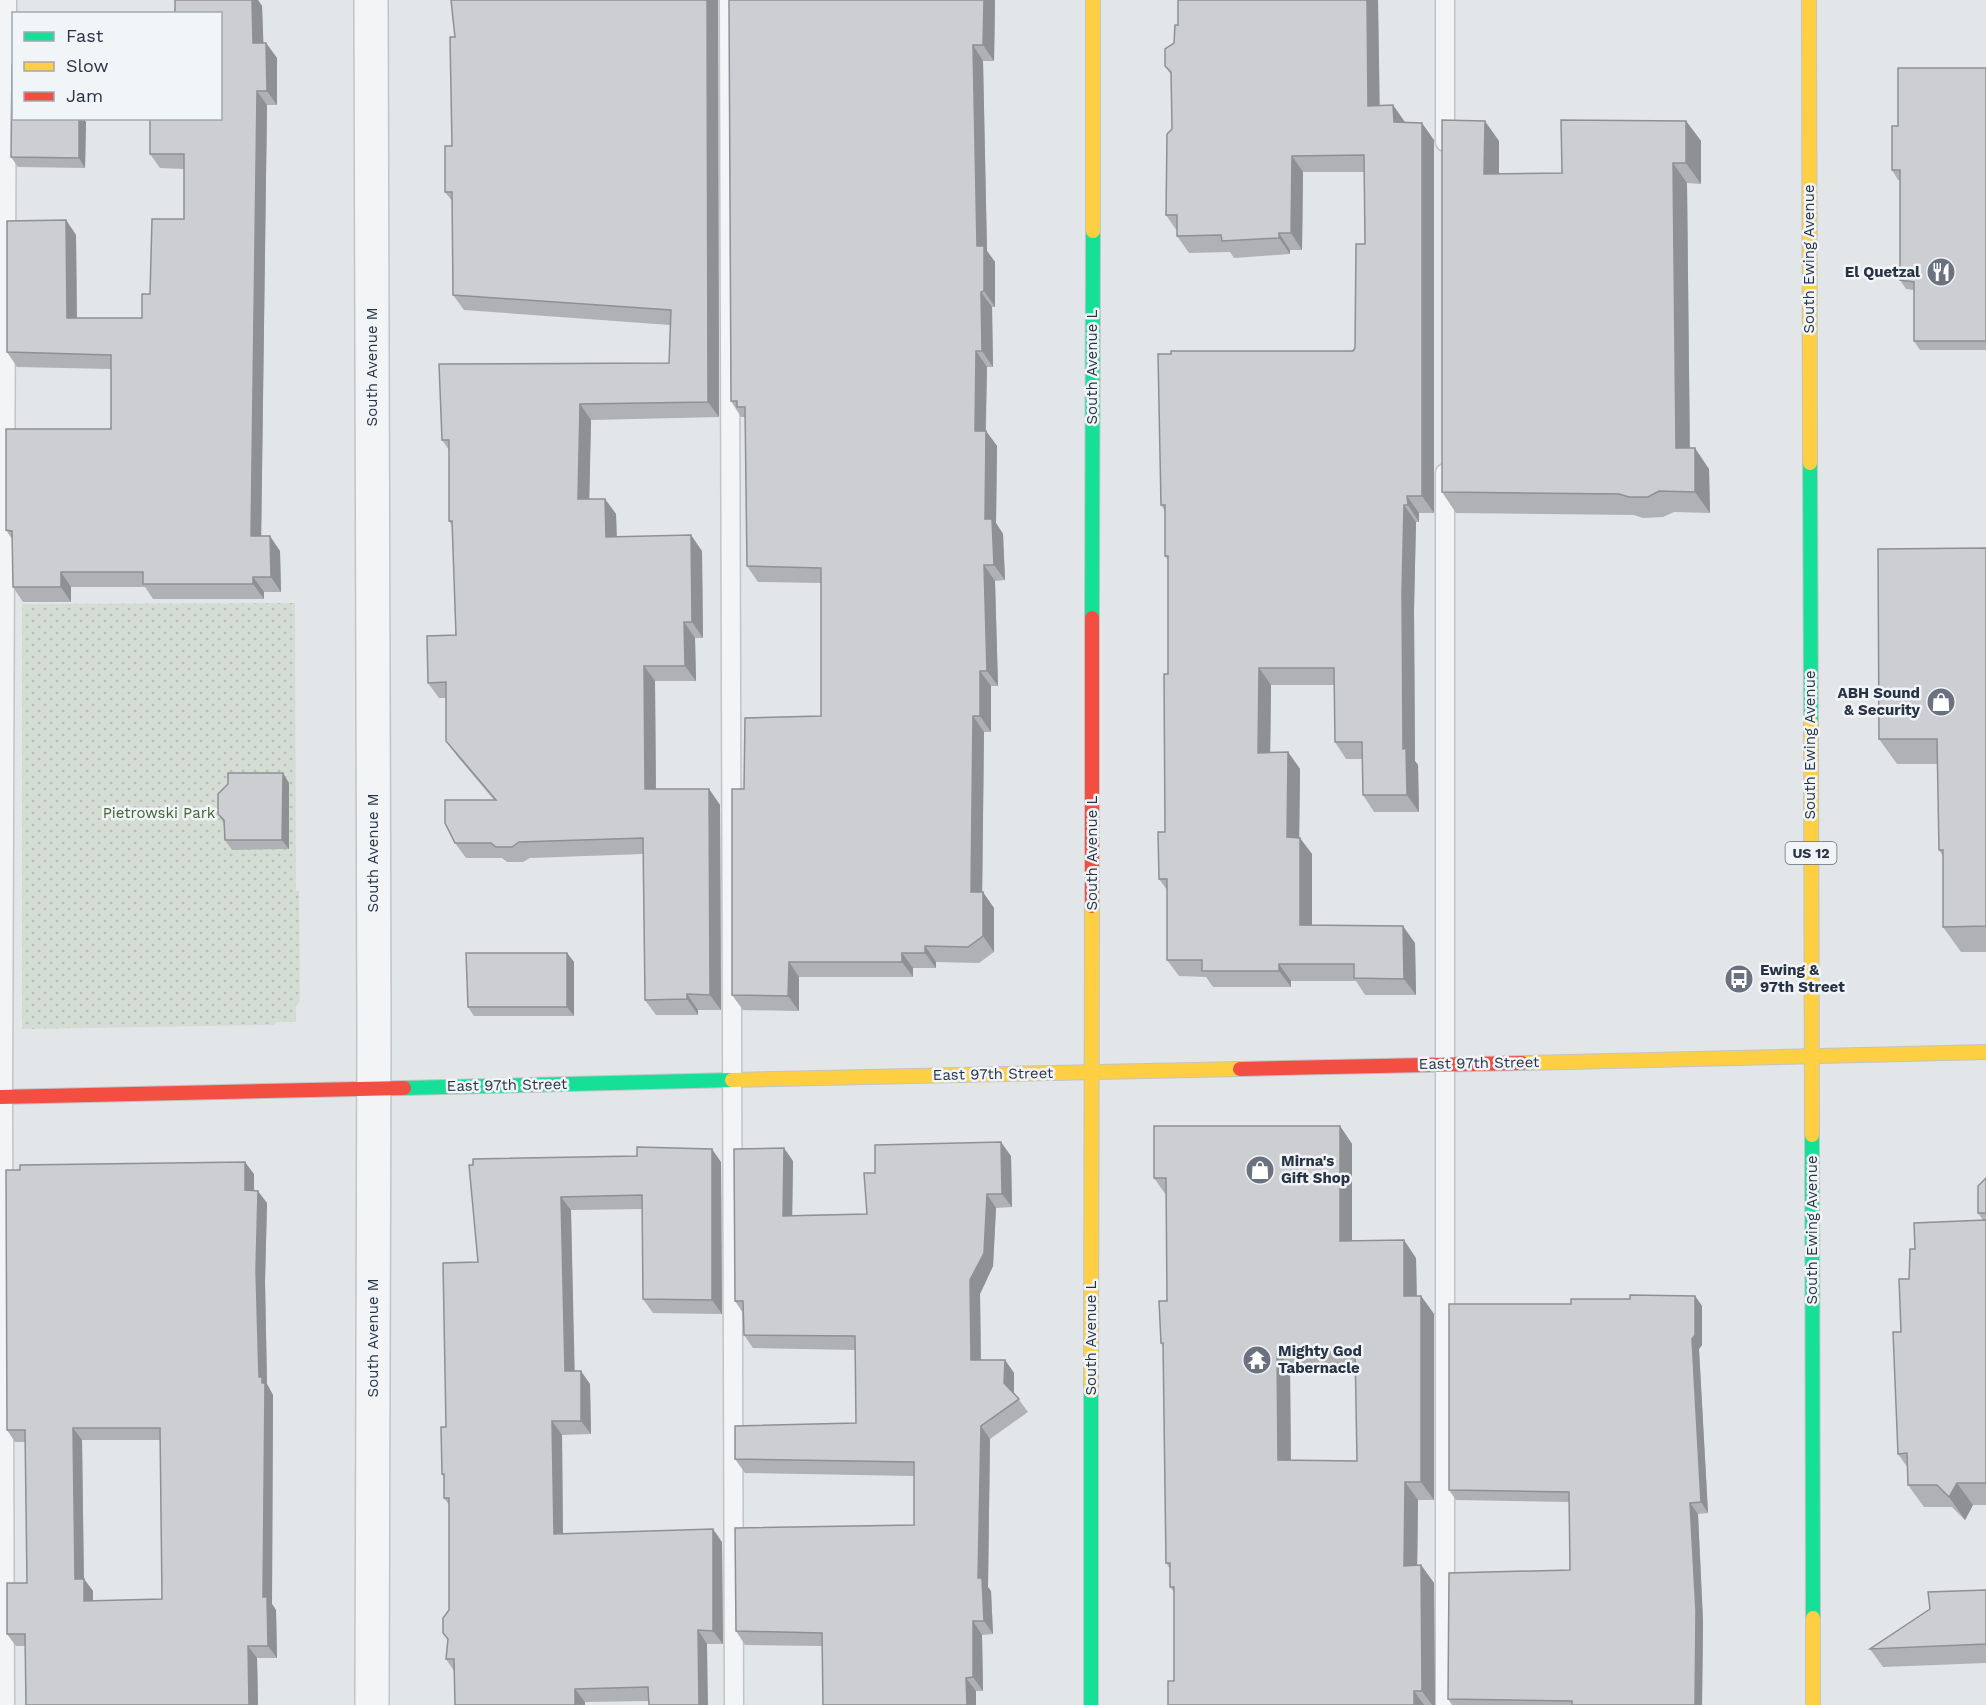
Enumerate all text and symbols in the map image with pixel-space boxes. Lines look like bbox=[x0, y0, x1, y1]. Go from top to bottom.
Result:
legend bbox=[12, 12, 222, 120]
text: Fast bbox=[66, 25, 104, 46]
text: Slow bbox=[66, 55, 109, 76]
text: Jam bbox=[66, 85, 103, 106]
street label: South Ewing Avenue bbox=[1800, 184, 1818, 334]
restaurant icon: El Quetzal bbox=[1925, 256, 1957, 288]
place label: El Quetzal bbox=[1845, 263, 1920, 281]
street label: South Avenue M bbox=[363, 308, 381, 426]
street label: South Avenue L bbox=[1083, 309, 1101, 425]
street label: South Ewing Avenue bbox=[1801, 670, 1819, 820]
place label: ABH Sound & Security bbox=[1838, 684, 1921, 719]
shop icon: ABH Sound & Security bbox=[1925, 686, 1957, 718]
street label: South Avenue M bbox=[364, 794, 382, 912]
street label: South Avenue L bbox=[1083, 795, 1101, 911]
park label: Pietrowski Park bbox=[103, 804, 216, 822]
road number: US 12 bbox=[1786, 842, 1836, 864]
place label: Ewing & 97th Street bbox=[1760, 961, 1845, 996]
bus stop icon: Ewing & 97th Street bbox=[1723, 963, 1755, 995]
street label: East 97th Street bbox=[1419, 1053, 1540, 1073]
street label: East 97th Street bbox=[933, 1064, 1054, 1084]
street label: East 97th Street bbox=[447, 1075, 568, 1095]
place label: Mirna's Gift Shop bbox=[1281, 1152, 1350, 1187]
shop icon: Mirna's Gift Shop bbox=[1244, 1154, 1276, 1186]
street label: South Ewing Avenue bbox=[1803, 1155, 1821, 1305]
street label: South Avenue M bbox=[364, 1279, 382, 1397]
street label: South Avenue L bbox=[1082, 1280, 1100, 1396]
place label: Mighty God Tabernacle bbox=[1278, 1342, 1362, 1377]
temple icon: Mighty God Tabernacle bbox=[1241, 1344, 1273, 1376]

